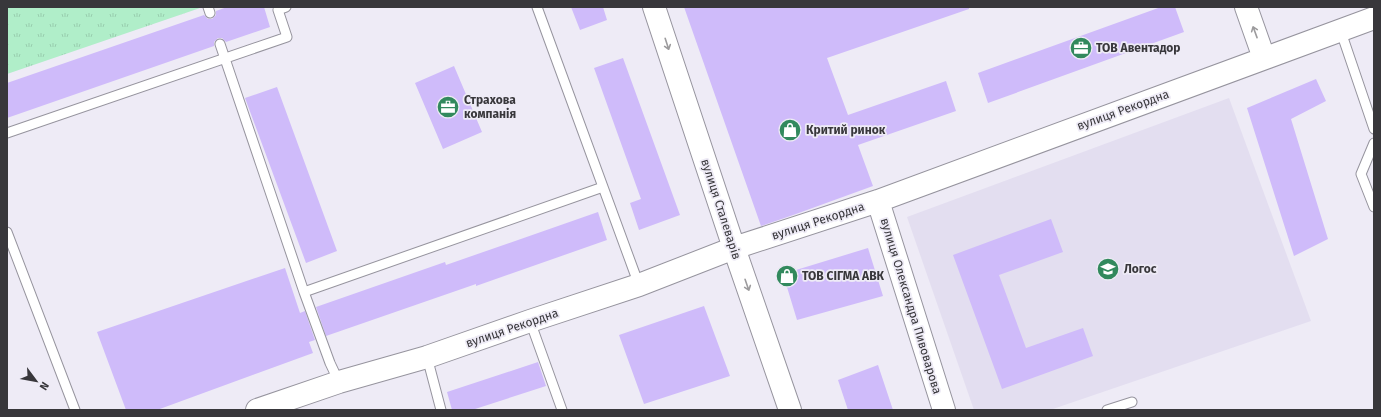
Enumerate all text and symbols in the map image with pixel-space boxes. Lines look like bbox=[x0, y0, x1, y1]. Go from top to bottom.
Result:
one-way arrow bbox=[1251, 26, 1258, 39]
office icon: ТОВ Авентадор bbox=[1068, 35, 1094, 61]
one-way arrow bbox=[664, 37, 671, 50]
place label: ТОВ Авентадор bbox=[1096, 41, 1180, 55]
street label: вулиця Рекордна bbox=[1075, 87, 1171, 133]
place label: Страхова компанія bbox=[464, 93, 516, 121]
office icon: Страхова компанія bbox=[435, 94, 461, 120]
shop icon: Критий ринок bbox=[777, 117, 803, 143]
place label: Критий ринок bbox=[806, 123, 886, 137]
street label: вулиця Сталеварів bbox=[698, 157, 744, 261]
street label: вулиця Рекордна bbox=[770, 199, 866, 243]
street label: вулиця Олександра Пивоварова bbox=[878, 216, 944, 396]
school or university icon: Логос bbox=[1095, 256, 1121, 282]
place label: Логос bbox=[1124, 262, 1157, 276]
shop icon: ТОВ СІГМА АВК bbox=[774, 263, 800, 289]
place label: ТОВ СІГМА АВК bbox=[802, 269, 885, 283]
one-way arrow bbox=[743, 278, 751, 290]
street label: вулиця Рекордна bbox=[464, 306, 560, 350]
north arrow bbox=[16, 361, 56, 401]
text: N bbox=[37, 379, 52, 393]

